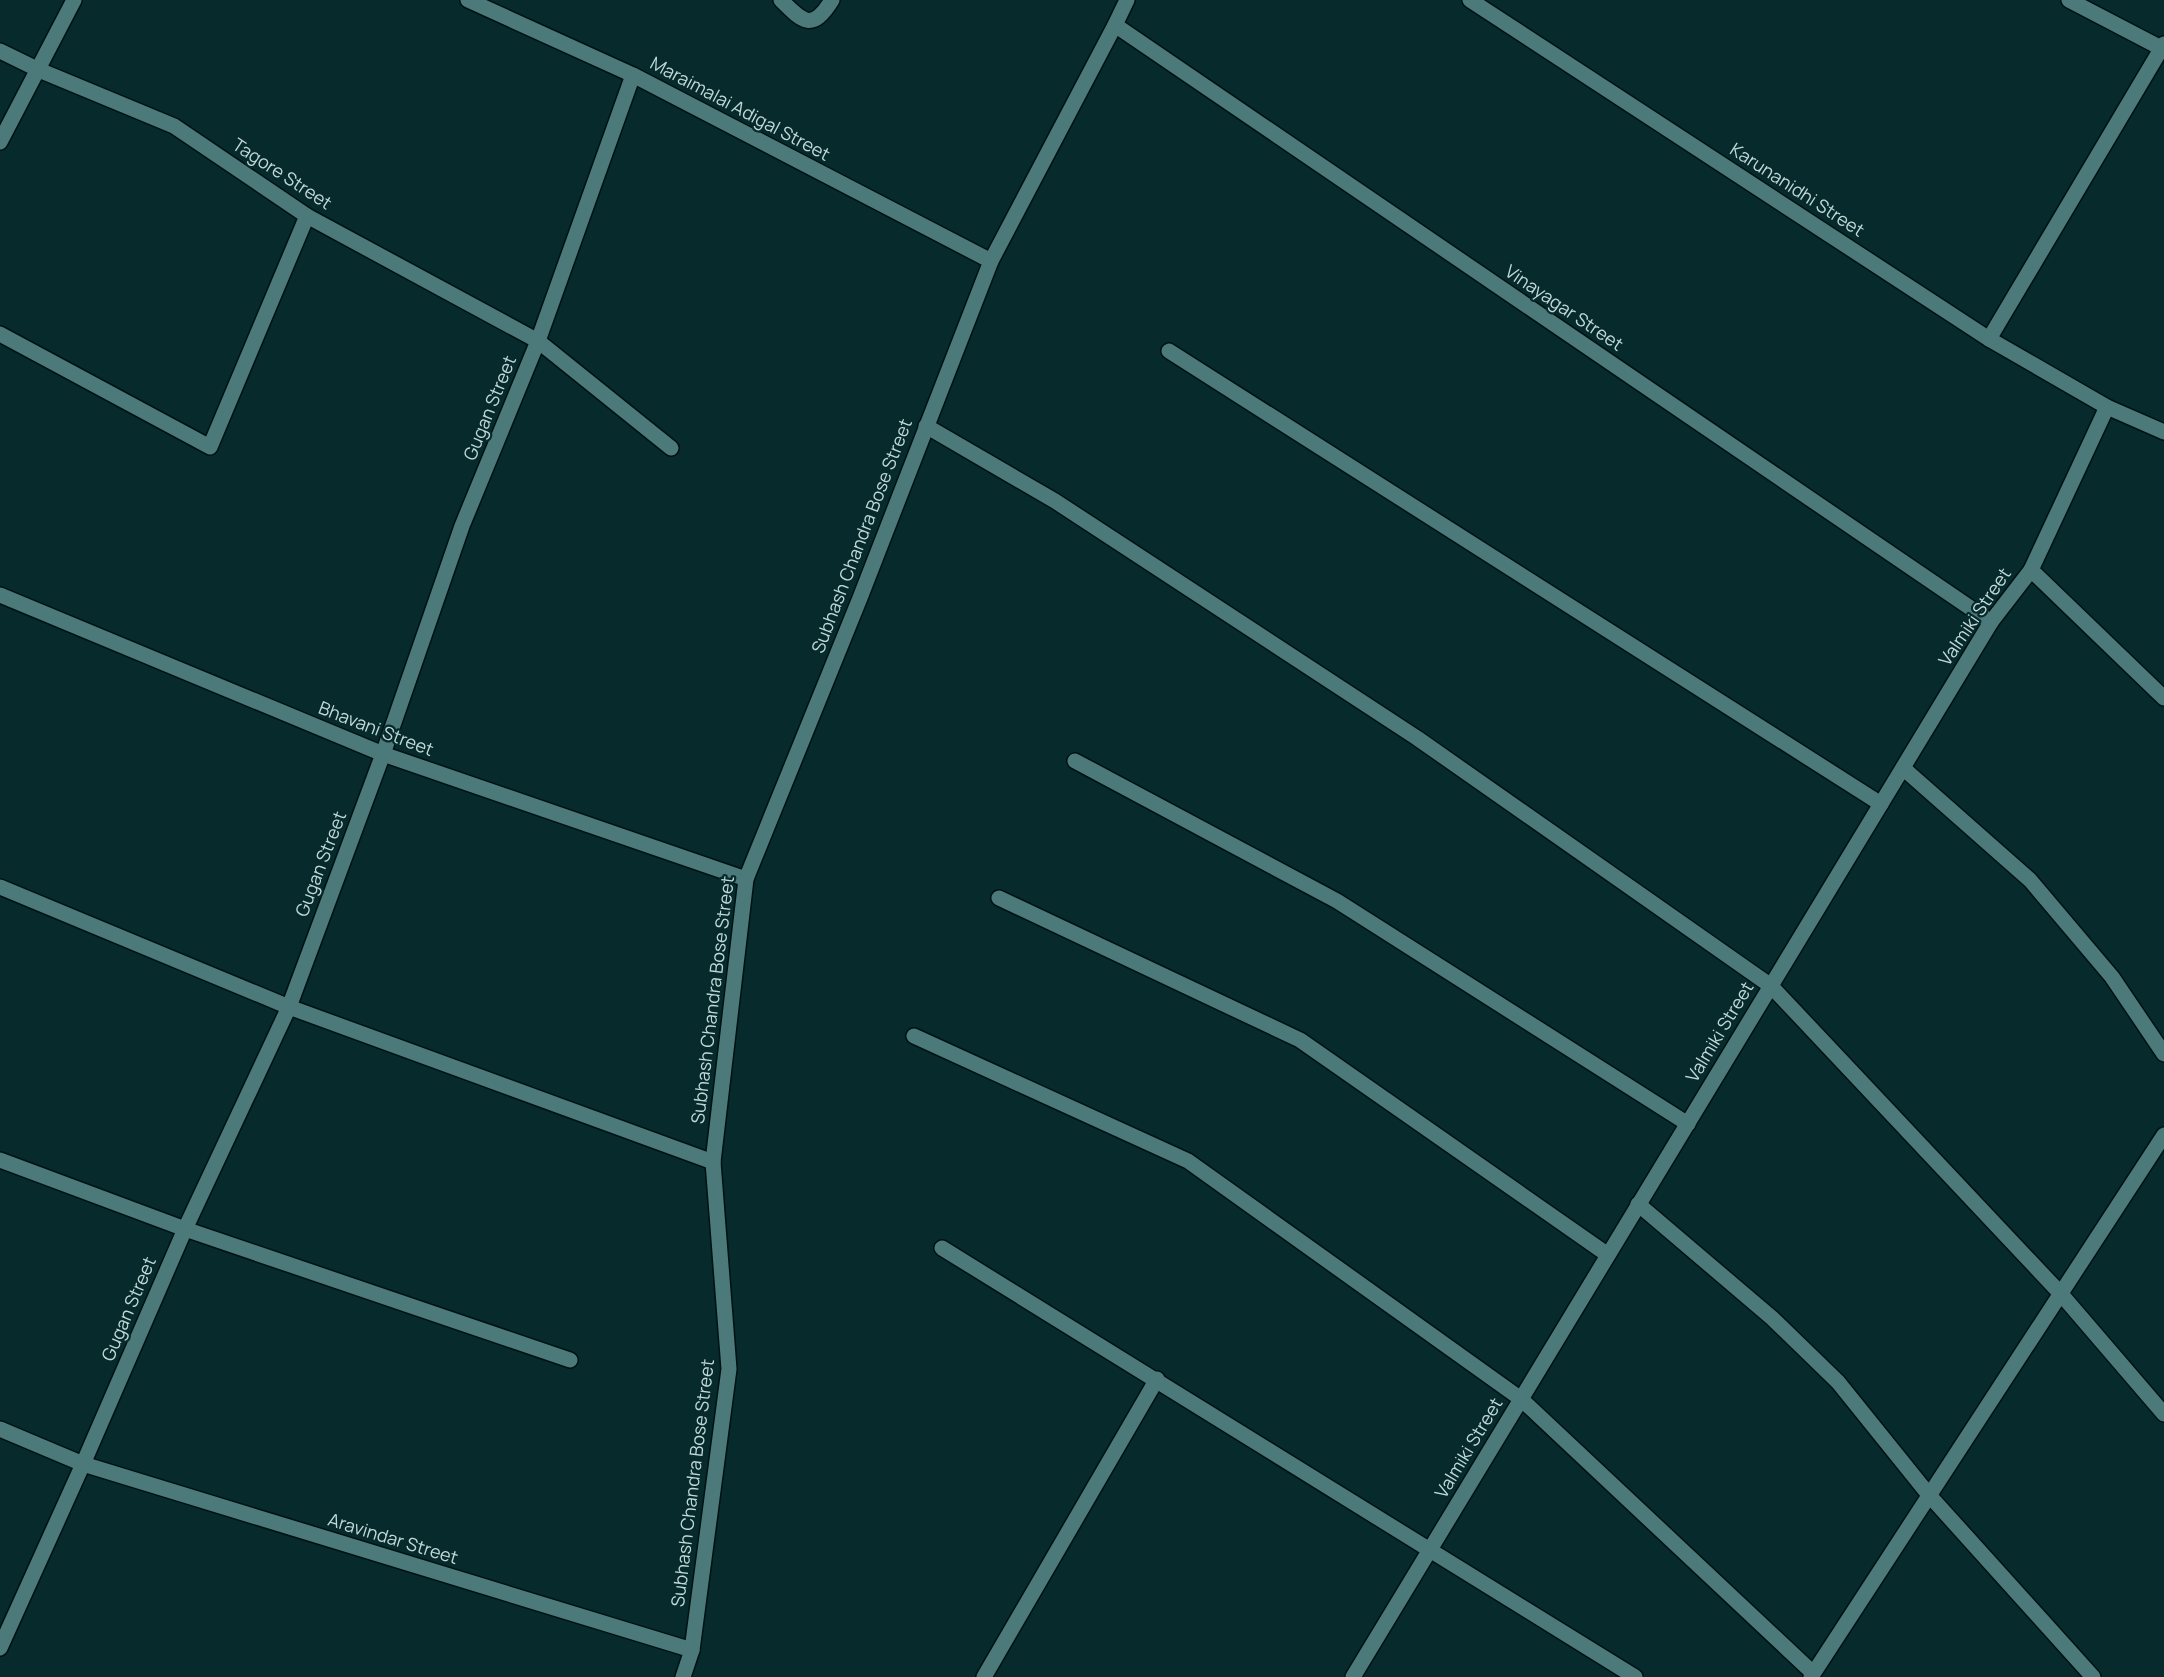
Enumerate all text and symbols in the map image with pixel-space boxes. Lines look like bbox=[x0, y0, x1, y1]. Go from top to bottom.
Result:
street label: Maraimalai Adigal Street bbox=[646, 50, 835, 166]
street label: Tagore Street bbox=[228, 132, 337, 214]
street label: Karunanidhi Street bbox=[1726, 137, 1869, 242]
street label: Vinayagar Street bbox=[1501, 259, 1628, 356]
street label: Gugan Street bbox=[457, 352, 521, 464]
street label: Subhash Chandra Bose Street bbox=[805, 415, 917, 656]
street label: Valmiki Street bbox=[1933, 563, 2016, 670]
street label: Bhavani Street bbox=[315, 695, 437, 761]
street label: Gugan Street bbox=[289, 807, 351, 920]
street label: Subhash Chandra Bose Street bbox=[685, 875, 739, 1125]
street label: Valmiki Street bbox=[1680, 977, 1759, 1086]
street label: Gugan Street bbox=[95, 1253, 161, 1364]
street label: Subhash Chandra Bose Street bbox=[665, 1358, 719, 1608]
street label: Valmiki Street bbox=[1429, 1393, 1508, 1502]
street label: Aravindar Street bbox=[325, 1507, 461, 1569]

